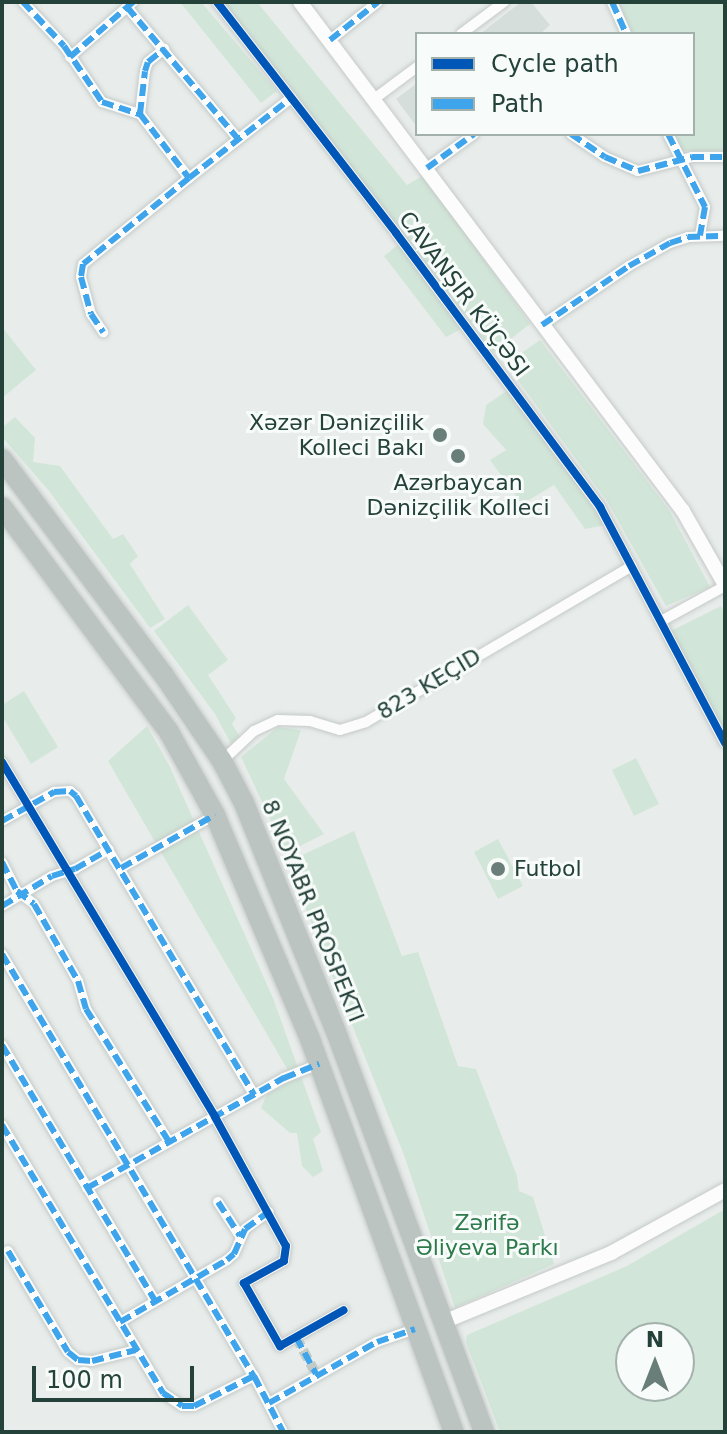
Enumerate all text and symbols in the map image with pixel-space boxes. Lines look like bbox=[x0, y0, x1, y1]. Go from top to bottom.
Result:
legend bbox=[415, 32, 695, 136]
text: Cycle path bbox=[491, 50, 619, 78]
text: Path bbox=[491, 90, 544, 118]
street label: CAVANŞIR KÜÇƏSI bbox=[393, 206, 535, 382]
place label: Xəzər Dənizçilik Kolleci Bakı bbox=[249, 409, 424, 460]
marker: Xəzər Dənizçilik Kolleci Bakı bbox=[431, 426, 449, 444]
marker: Azərbaycan Dənizçilik Kolleci bbox=[449, 447, 467, 465]
place label: Azərbaycan Dənizçilik Kolleci bbox=[366, 469, 550, 520]
street label: 823 KEÇID bbox=[372, 643, 486, 725]
street label: 8 NOYABR PROSPEKTI bbox=[256, 796, 370, 1026]
place label: Futbol bbox=[514, 856, 582, 882]
marker: Futbol bbox=[489, 860, 507, 878]
park label: Zərifə Əliyeva Parkı bbox=[415, 1209, 559, 1260]
north arrow bbox=[615, 1322, 695, 1402]
text: N bbox=[646, 1327, 664, 1352]
scale bar bbox=[36, 1350, 198, 1400]
text: 100 m bbox=[46, 1366, 123, 1394]

